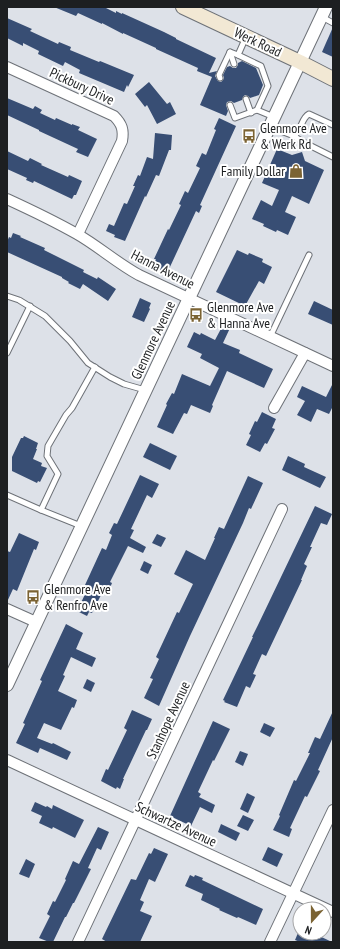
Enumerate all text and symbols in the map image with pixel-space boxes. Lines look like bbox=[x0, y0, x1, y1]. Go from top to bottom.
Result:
street label: Werk Road bbox=[231, 23, 285, 61]
street label: Pickbury Drive bbox=[47, 63, 117, 109]
place label: Glenmore Ave & Werk Rd bbox=[260, 119, 327, 153]
bus stop icon: Glenmore Ave & Werk Rd bbox=[241, 128, 257, 144]
place label: Family Dollar bbox=[221, 162, 285, 180]
shop icon: Family Dollar bbox=[288, 163, 304, 179]
street label: Hanna Avenue bbox=[128, 245, 198, 293]
street label: Glenmore Avenue bbox=[127, 298, 179, 382]
place label: Glenmore Ave & Hanna Ave bbox=[207, 298, 274, 332]
bus stop icon: Glenmore Ave & Hanna Ave bbox=[188, 307, 204, 323]
place label: Glenmore Ave & Renfro Ave bbox=[44, 580, 111, 614]
bus stop icon: Glenmore Ave & Renfro Ave bbox=[25, 589, 41, 605]
street label: Stanhope Avenue bbox=[142, 678, 194, 762]
street label: Schwartze Avenue bbox=[132, 797, 220, 851]
north arrow bbox=[292, 901, 332, 941]
text: N bbox=[303, 923, 314, 938]

